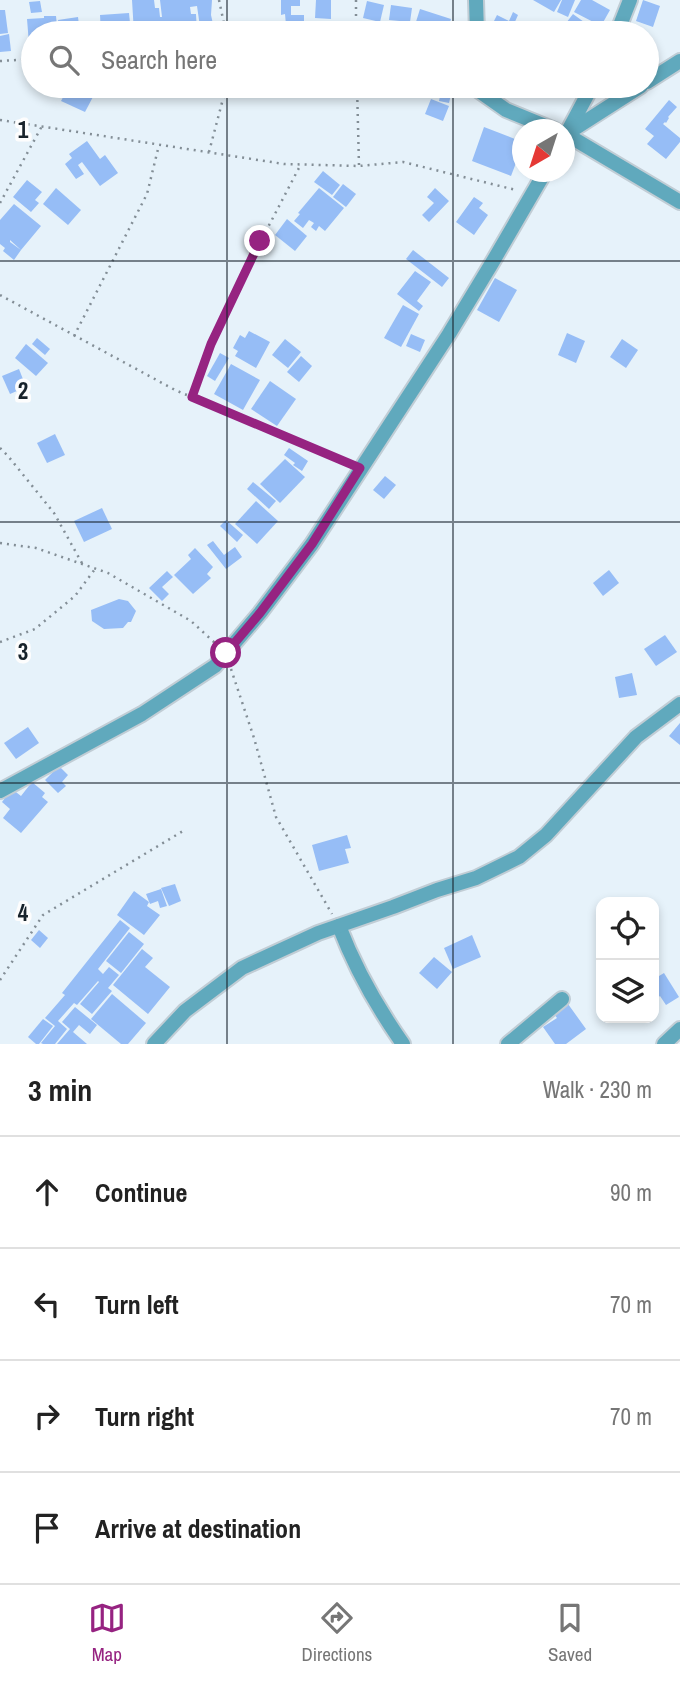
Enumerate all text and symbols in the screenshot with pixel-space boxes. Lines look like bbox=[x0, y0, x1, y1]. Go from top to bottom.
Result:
search box bbox=[21, 21, 659, 98]
icon: search bbox=[45, 41, 83, 79]
text: Search here bbox=[101, 42, 217, 77]
text: 1 bbox=[18, 114, 29, 145]
north arrow bbox=[512, 119, 575, 182]
route end bbox=[244, 225, 275, 256]
text: 2 bbox=[18, 375, 28, 406]
text: 3 bbox=[18, 636, 28, 667]
route start bbox=[210, 637, 241, 668]
text: 4 bbox=[18, 897, 29, 928]
map controls bbox=[596, 897, 659, 1023]
button: locate bbox=[596, 897, 659, 960]
button: layers bbox=[596, 960, 659, 1023]
text: 3 min bbox=[28, 1070, 92, 1110]
text: Walk · 230 m bbox=[543, 1074, 652, 1105]
icon: ahead bbox=[28, 1173, 66, 1211]
text: Continue bbox=[95, 1175, 187, 1210]
text: 90 m bbox=[610, 1177, 652, 1208]
icon: left bbox=[28, 1285, 66, 1323]
text: Turn left bbox=[95, 1287, 179, 1322]
text: 70 m bbox=[610, 1289, 652, 1320]
icon: right bbox=[28, 1397, 66, 1435]
text: Turn right bbox=[95, 1399, 194, 1434]
text: 70 m bbox=[610, 1401, 652, 1432]
icon: arrive bbox=[28, 1509, 66, 1547]
text: Arrive at destination bbox=[95, 1511, 301, 1546]
tab: Map bbox=[88, 1599, 126, 1667]
tab: Directions bbox=[301, 1599, 372, 1667]
tab: Saved bbox=[548, 1599, 592, 1667]

